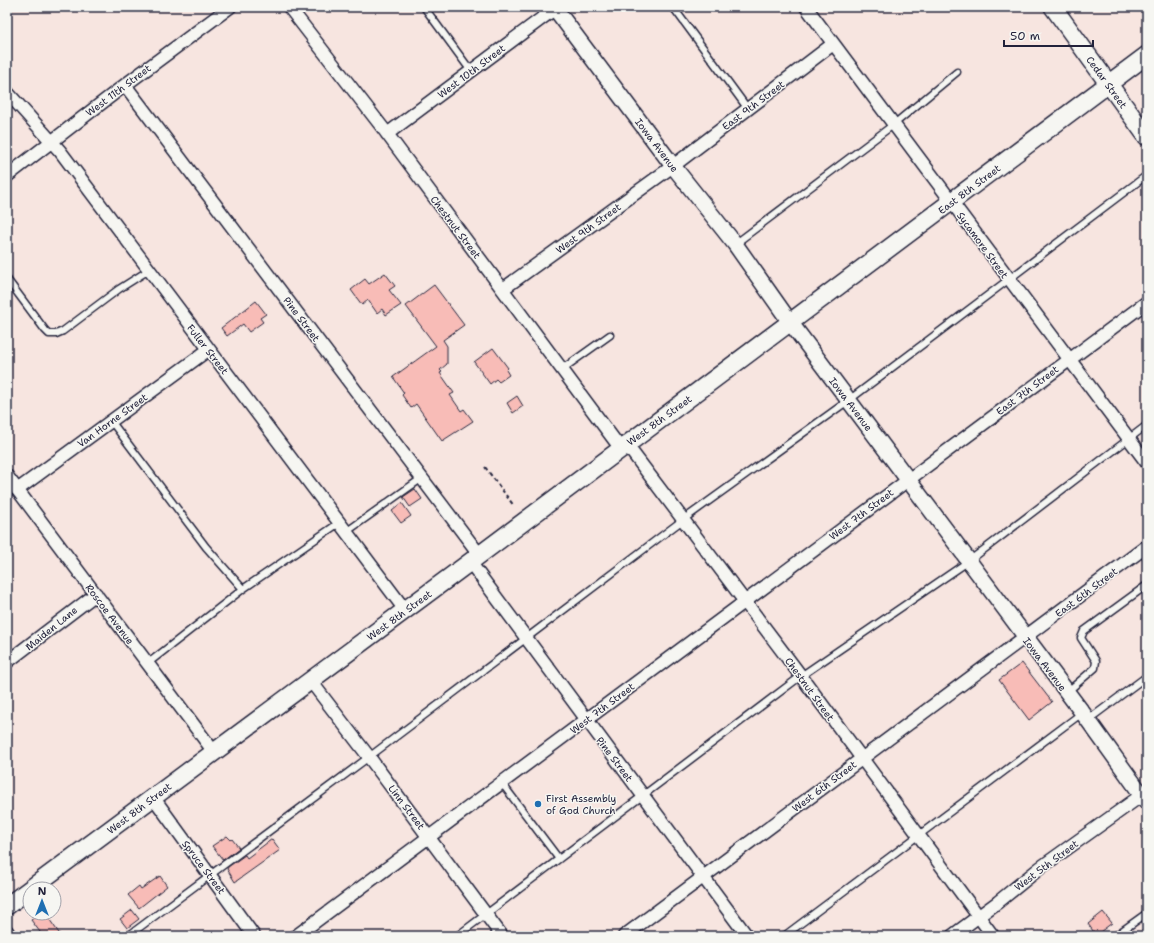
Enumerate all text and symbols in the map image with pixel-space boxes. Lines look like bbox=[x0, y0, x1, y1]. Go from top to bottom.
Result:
scale bar bbox=[1004, 22, 1093, 48]
text: 50 m bbox=[1010, 28, 1040, 44]
street label: West 10th Street bbox=[435, 42, 508, 101]
street label: Cedar Street bbox=[1083, 54, 1130, 111]
street label: West 11th Street bbox=[83, 62, 153, 119]
street label: East 9th Street bbox=[719, 78, 787, 133]
street label: Iowa Avenue bbox=[632, 116, 681, 175]
street label: East 8th Street bbox=[935, 162, 1003, 217]
street label: Chestnut Street bbox=[428, 193, 484, 261]
street label: West 9th Street bbox=[553, 200, 623, 256]
street label: Sycamore Street bbox=[954, 209, 1011, 281]
street label: Pine Street bbox=[280, 294, 323, 344]
street label: Fuller Street bbox=[184, 322, 231, 377]
street label: East 7th Street bbox=[993, 363, 1061, 418]
street label: Iowa Avenue bbox=[826, 375, 875, 434]
street label: Van Horne Street bbox=[75, 391, 150, 450]
street label: West 8th Street bbox=[624, 392, 694, 448]
street label: West 7th Street bbox=[826, 486, 896, 543]
street label: East 6th Street bbox=[1052, 565, 1120, 620]
street label: Roscoe Avenue bbox=[83, 581, 137, 647]
street label: West 8th Street bbox=[364, 587, 434, 643]
street label: Maiden Lane bbox=[23, 603, 80, 653]
street label: Iowa Avenue bbox=[1020, 635, 1069, 694]
street label: Chestnut Street bbox=[782, 655, 837, 724]
street label: West 7th Street bbox=[567, 680, 637, 737]
street label: Pine Street bbox=[593, 734, 636, 784]
street label: West 6th Street bbox=[789, 758, 859, 815]
street label: West 8th Street bbox=[104, 780, 174, 837]
street label: Linn Street bbox=[385, 782, 428, 832]
place label: First Assembly of God Church bbox=[546, 792, 617, 817]
marker: First Assembly of God Church bbox=[533, 799, 543, 809]
street label: West 5th Street bbox=[1012, 837, 1081, 894]
street label: Spruce Street bbox=[179, 838, 228, 897]
north arrow bbox=[22, 881, 62, 921]
text: N bbox=[38, 884, 47, 899]

